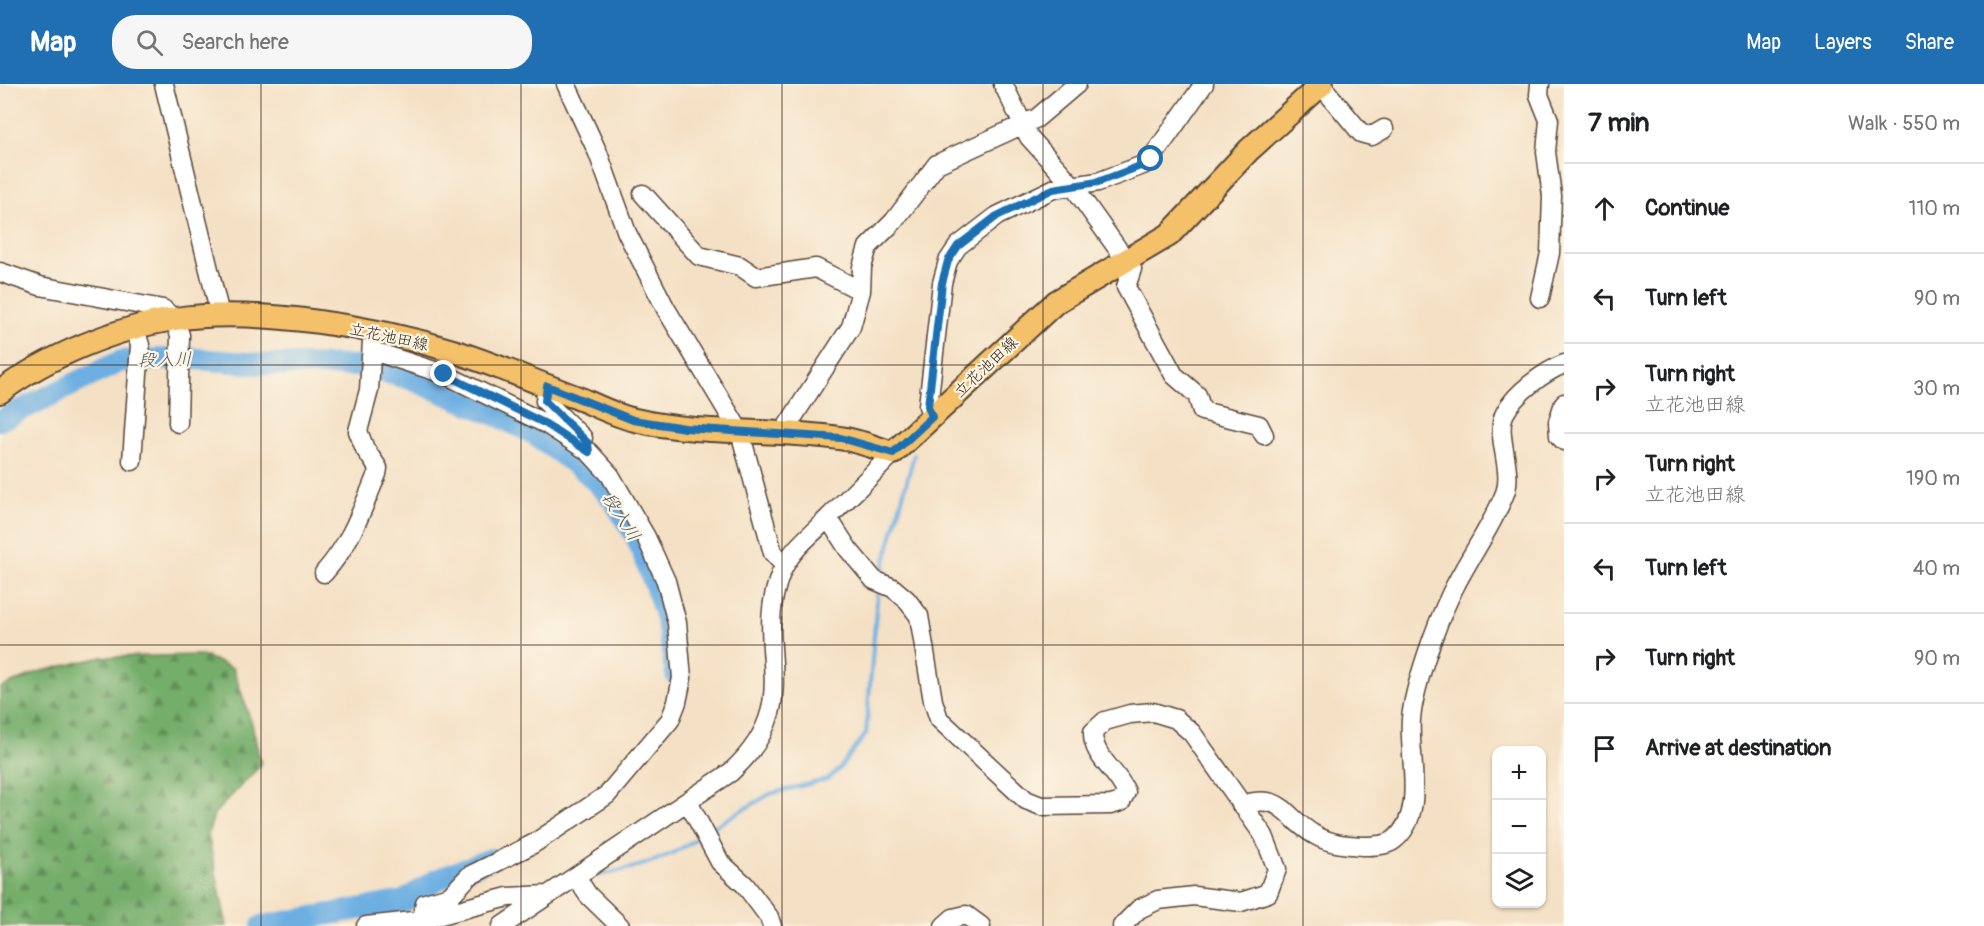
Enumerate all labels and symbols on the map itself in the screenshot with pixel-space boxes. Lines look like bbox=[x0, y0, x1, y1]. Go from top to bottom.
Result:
route start bbox=[1137, 145, 1163, 171]
street label: 立花池田線 bbox=[348, 319, 430, 355]
street label: 立花池田線 bbox=[950, 332, 1022, 402]
water label: 段入川 bbox=[138, 348, 192, 372]
route end bbox=[430, 360, 456, 386]
water label: 段入川 bbox=[597, 488, 645, 546]

